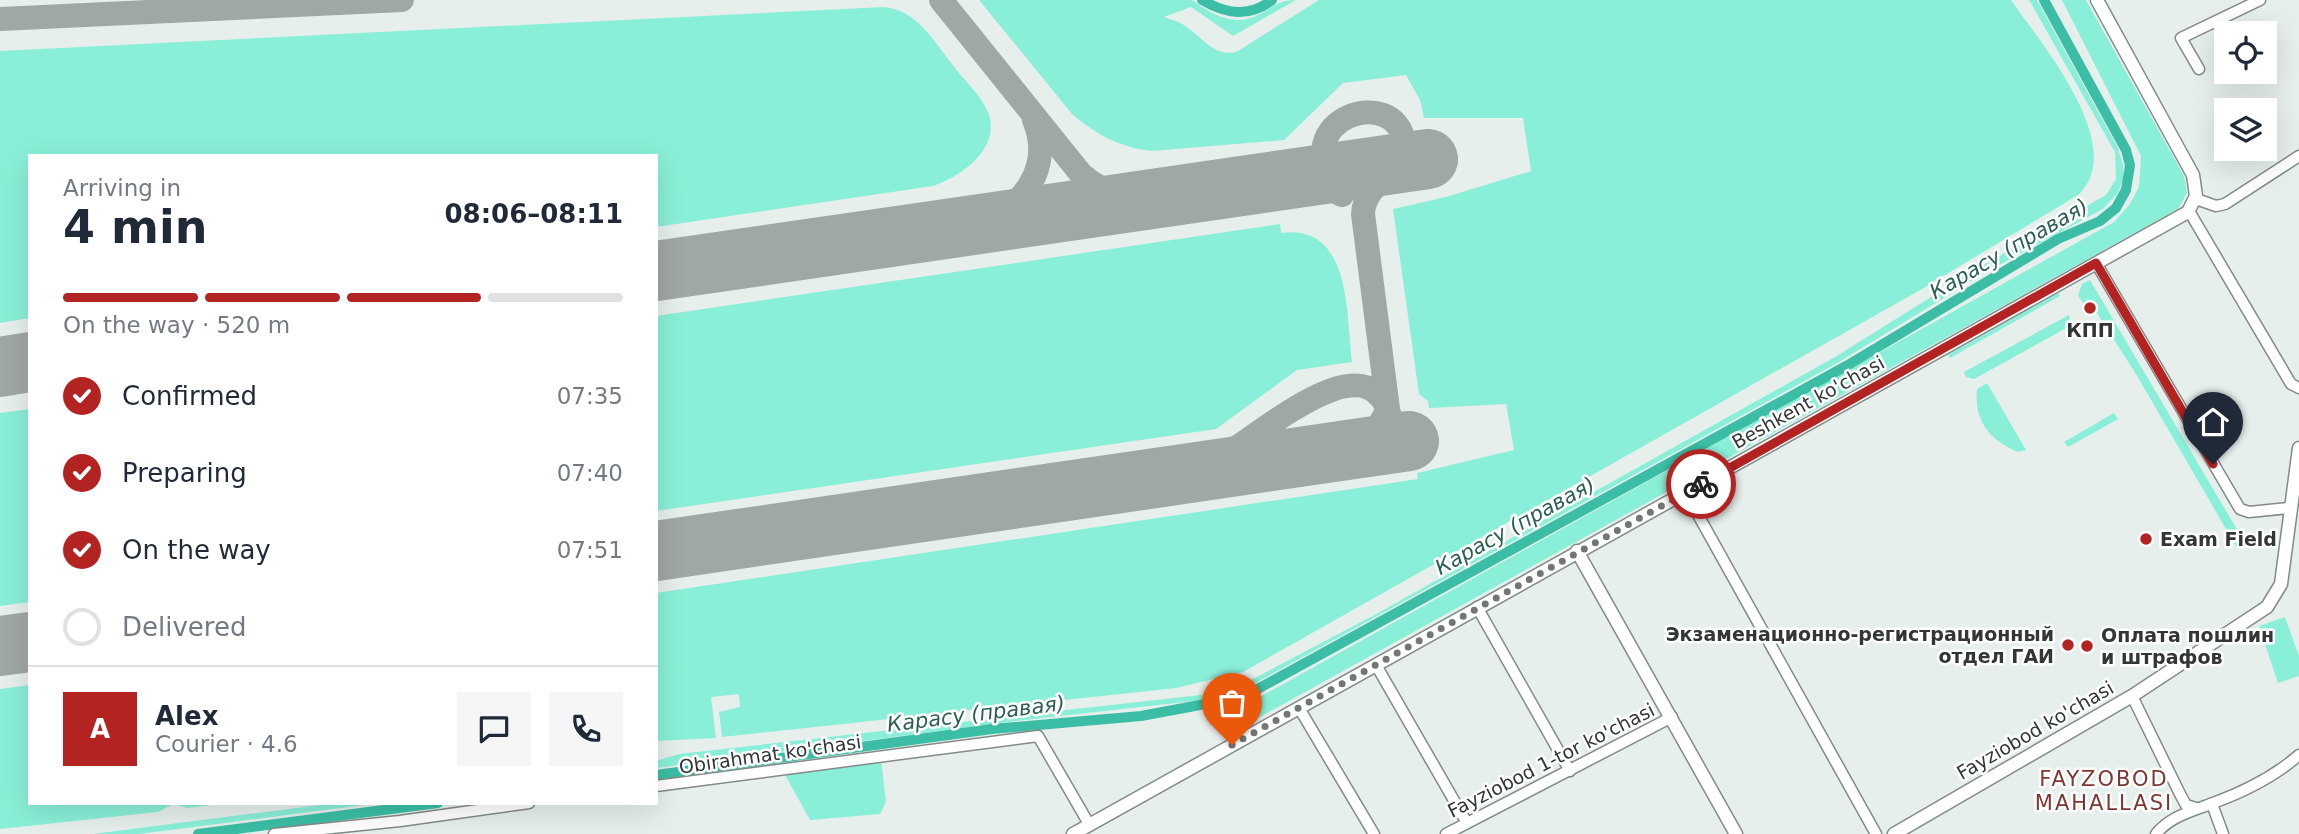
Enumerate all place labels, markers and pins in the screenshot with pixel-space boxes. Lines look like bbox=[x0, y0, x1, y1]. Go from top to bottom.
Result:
marker: КПП bbox=[2082, 300, 2098, 316]
place label: КПП bbox=[2066, 319, 2114, 341]
pin bbox=[2183, 392, 2243, 464]
place label: Exam Field bbox=[2160, 528, 2277, 550]
marker: Exam Field bbox=[2138, 531, 2154, 547]
place label: Экзаменационно-регистрационный отдел ГАИ bbox=[1666, 623, 2054, 667]
place label: Оплата пошлин и штрафов bbox=[2101, 624, 2274, 668]
marker: Экзаменационно-регистрационный отдел ГАИ bbox=[2060, 637, 2076, 653]
marker: Оплата пошлин и штрафов bbox=[2079, 638, 2095, 654]
pin bbox=[1202, 673, 1262, 745]

